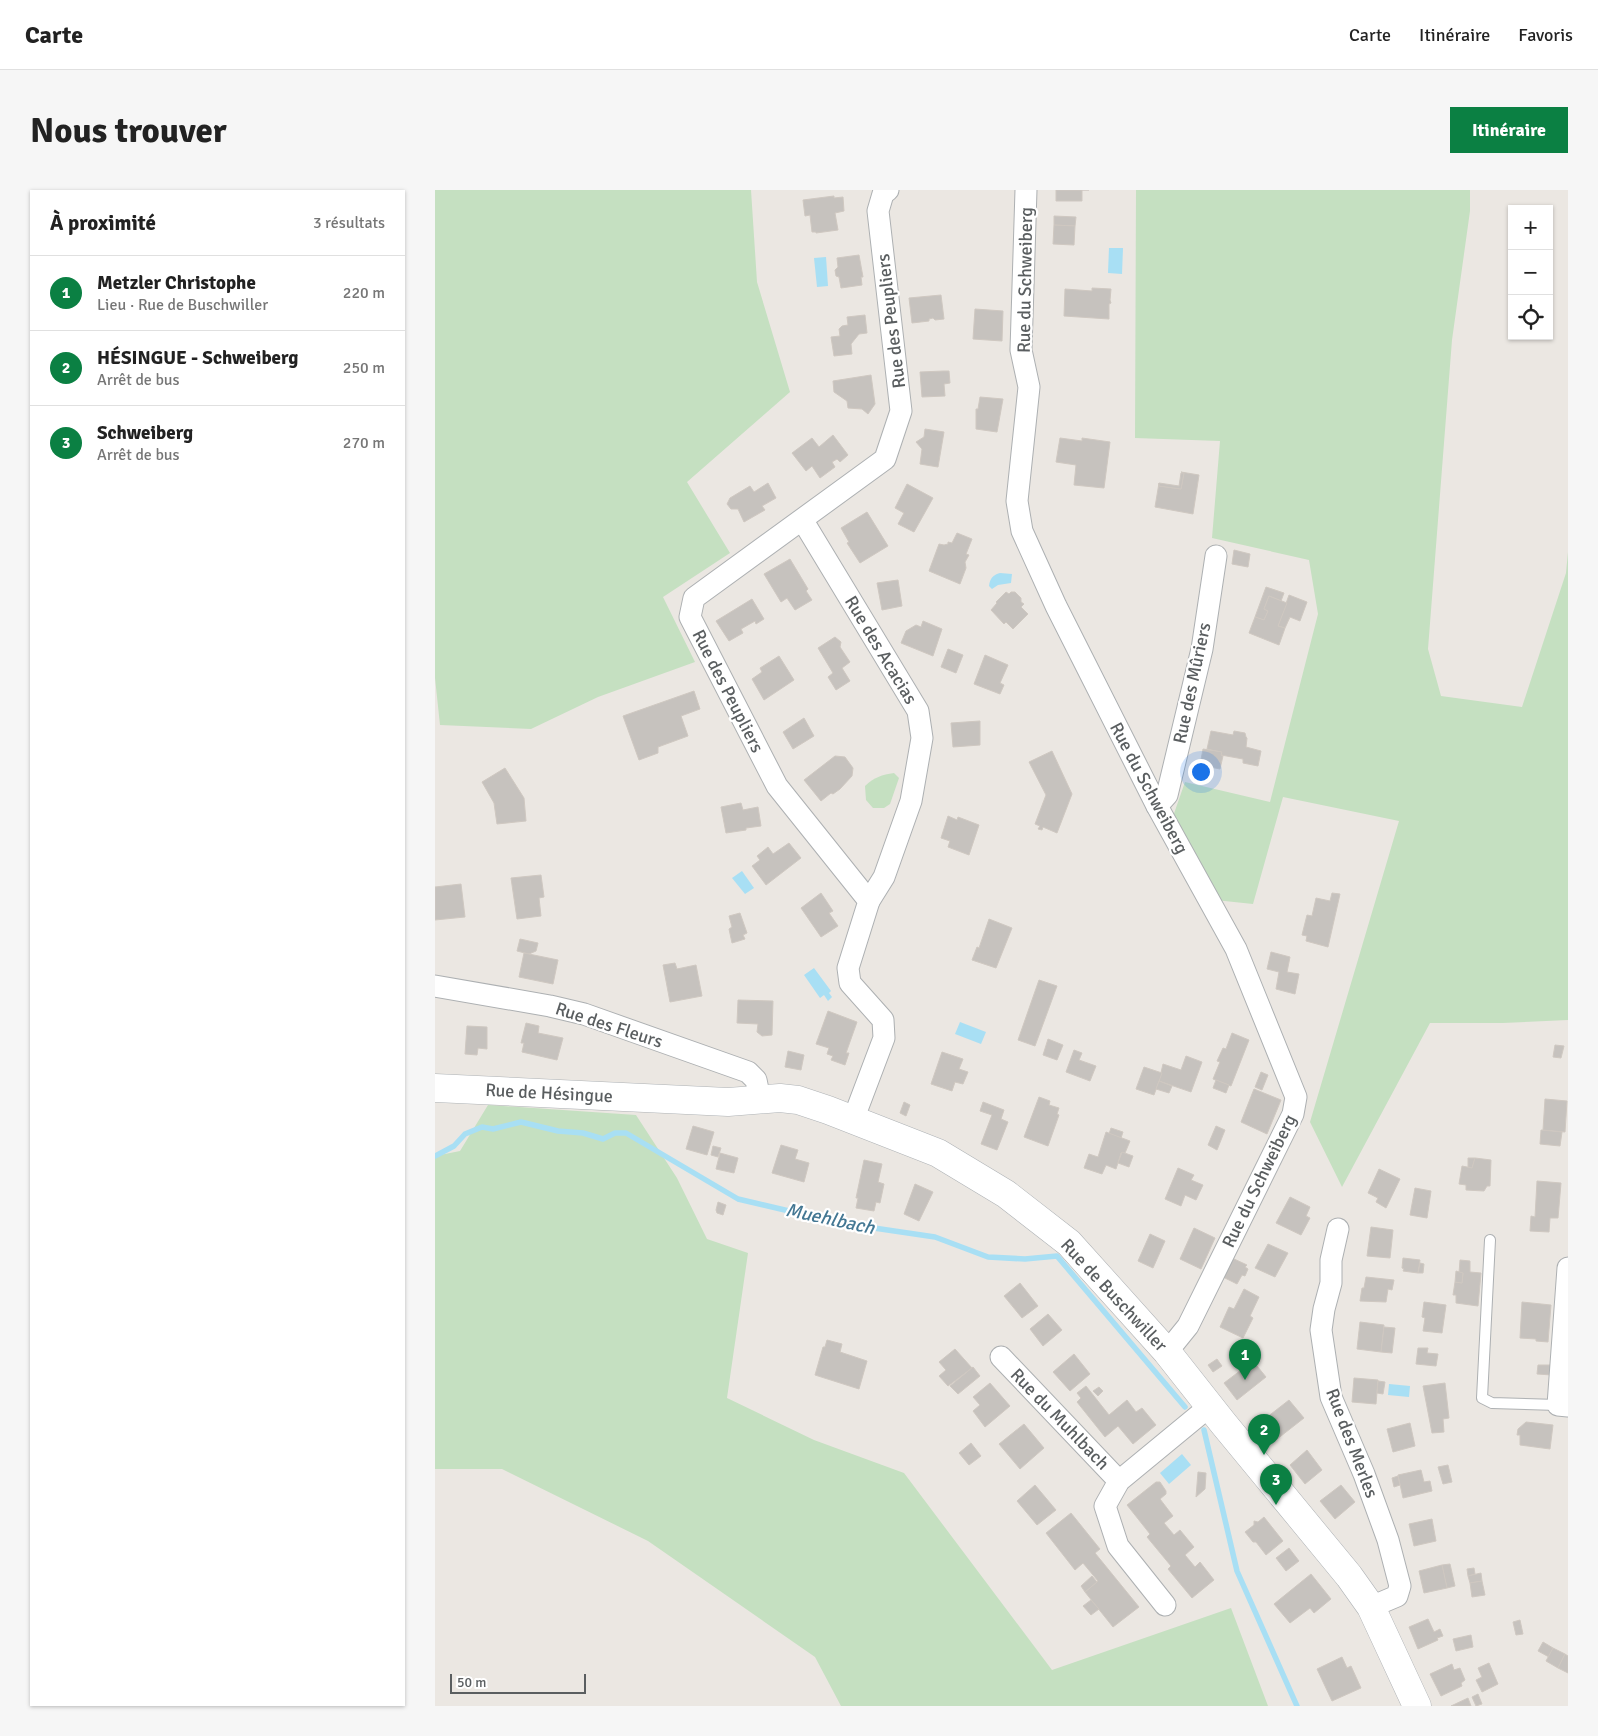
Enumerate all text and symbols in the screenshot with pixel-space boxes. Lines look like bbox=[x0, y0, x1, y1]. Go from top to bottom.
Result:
text: Carte bbox=[25, 20, 83, 50]
text: Carte bbox=[1349, 24, 1391, 46]
text: Itinéraire bbox=[1419, 24, 1490, 46]
text: Favoris bbox=[1518, 24, 1573, 46]
button: Itinéraire bbox=[1450, 107, 1568, 153]
text: Nous trouver bbox=[30, 109, 227, 152]
map controls bbox=[1508, 205, 1553, 340]
button: + bbox=[1508, 205, 1553, 250]
street label: Rue du Schweiberg bbox=[1013, 207, 1037, 353]
text: À proximité bbox=[50, 210, 156, 236]
text: 3 résultats bbox=[313, 213, 385, 233]
button: − bbox=[1508, 250, 1553, 295]
street label: Rue des Peupliers bbox=[872, 252, 910, 389]
text: Metzler Christophe bbox=[97, 271, 256, 295]
text: 1 bbox=[62, 283, 70, 303]
text: 220 m bbox=[343, 283, 385, 303]
text: Lieu · Rue de Buschwiller bbox=[97, 295, 268, 315]
button: locate bbox=[1508, 295, 1553, 340]
text: HÉSINGUE - Schweiberg bbox=[97, 346, 299, 370]
text: 2 bbox=[62, 358, 70, 378]
text: 250 m bbox=[343, 358, 385, 378]
text: Arrêt de bus bbox=[97, 370, 180, 390]
text: Schweiberg bbox=[97, 421, 193, 445]
text: 3 bbox=[62, 433, 70, 453]
text: 270 m bbox=[343, 433, 385, 453]
text: Arrêt de bus bbox=[97, 445, 180, 465]
street label: Rue des Acacias bbox=[840, 592, 922, 708]
street label: Rue des Mûriers bbox=[1168, 620, 1216, 746]
street label: Rue des Peupliers bbox=[687, 626, 769, 756]
street label: Rue du Schweiberg bbox=[1105, 719, 1193, 857]
your location bbox=[1188, 759, 1214, 785]
street label: Rue des Fleurs bbox=[553, 997, 665, 1053]
street label: Rue de Hésingue bbox=[485, 1079, 613, 1107]
street label: Rue du Schweiberg bbox=[1217, 1111, 1301, 1251]
water label: Muehlbach bbox=[783, 1198, 877, 1240]
street label: Rue de Buschwiller bbox=[1056, 1234, 1172, 1356]
pin: 1 bbox=[1229, 1339, 1261, 1380]
street label: Rue du Muhlbach bbox=[1006, 1364, 1114, 1474]
street label: Rue des Merles bbox=[1321, 1385, 1383, 1501]
pin: 2 bbox=[1248, 1414, 1280, 1455]
pin: 3 bbox=[1260, 1464, 1292, 1505]
scale bar bbox=[450, 1671, 586, 1694]
text: 50 m bbox=[457, 1674, 486, 1691]

